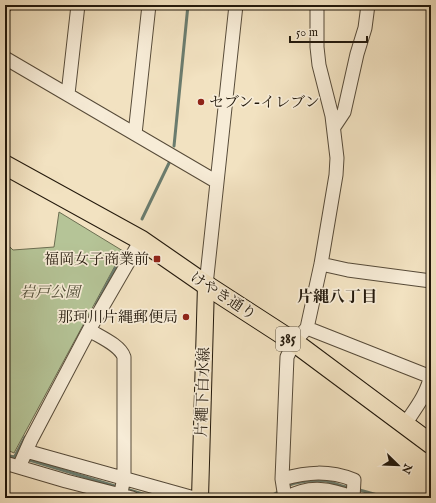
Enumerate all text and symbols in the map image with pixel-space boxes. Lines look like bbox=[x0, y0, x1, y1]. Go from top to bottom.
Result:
scale bar bbox=[290, 18, 367, 44]
text: 50 m bbox=[296, 25, 318, 40]
place label: セブン-イレブン bbox=[209, 93, 320, 112]
marker: セブン-イレブン bbox=[196, 97, 206, 107]
place label: 福岡女子商業前 bbox=[44, 250, 149, 269]
marker: 福岡女子商業前 bbox=[152, 254, 162, 264]
street label: けやき通り bbox=[186, 268, 260, 324]
park label: 岩戸公園 bbox=[20, 283, 83, 302]
district label: 片縄八丁目 bbox=[297, 288, 377, 308]
place label: 那珂川片縄郵便局 bbox=[58, 308, 178, 327]
marker: 那珂川片縄郵便局 bbox=[181, 312, 191, 322]
road number: 385 bbox=[276, 327, 300, 351]
street label: 片繩下白水線 bbox=[192, 347, 214, 437]
north arrow bbox=[378, 445, 418, 485]
text: N bbox=[398, 460, 415, 476]

